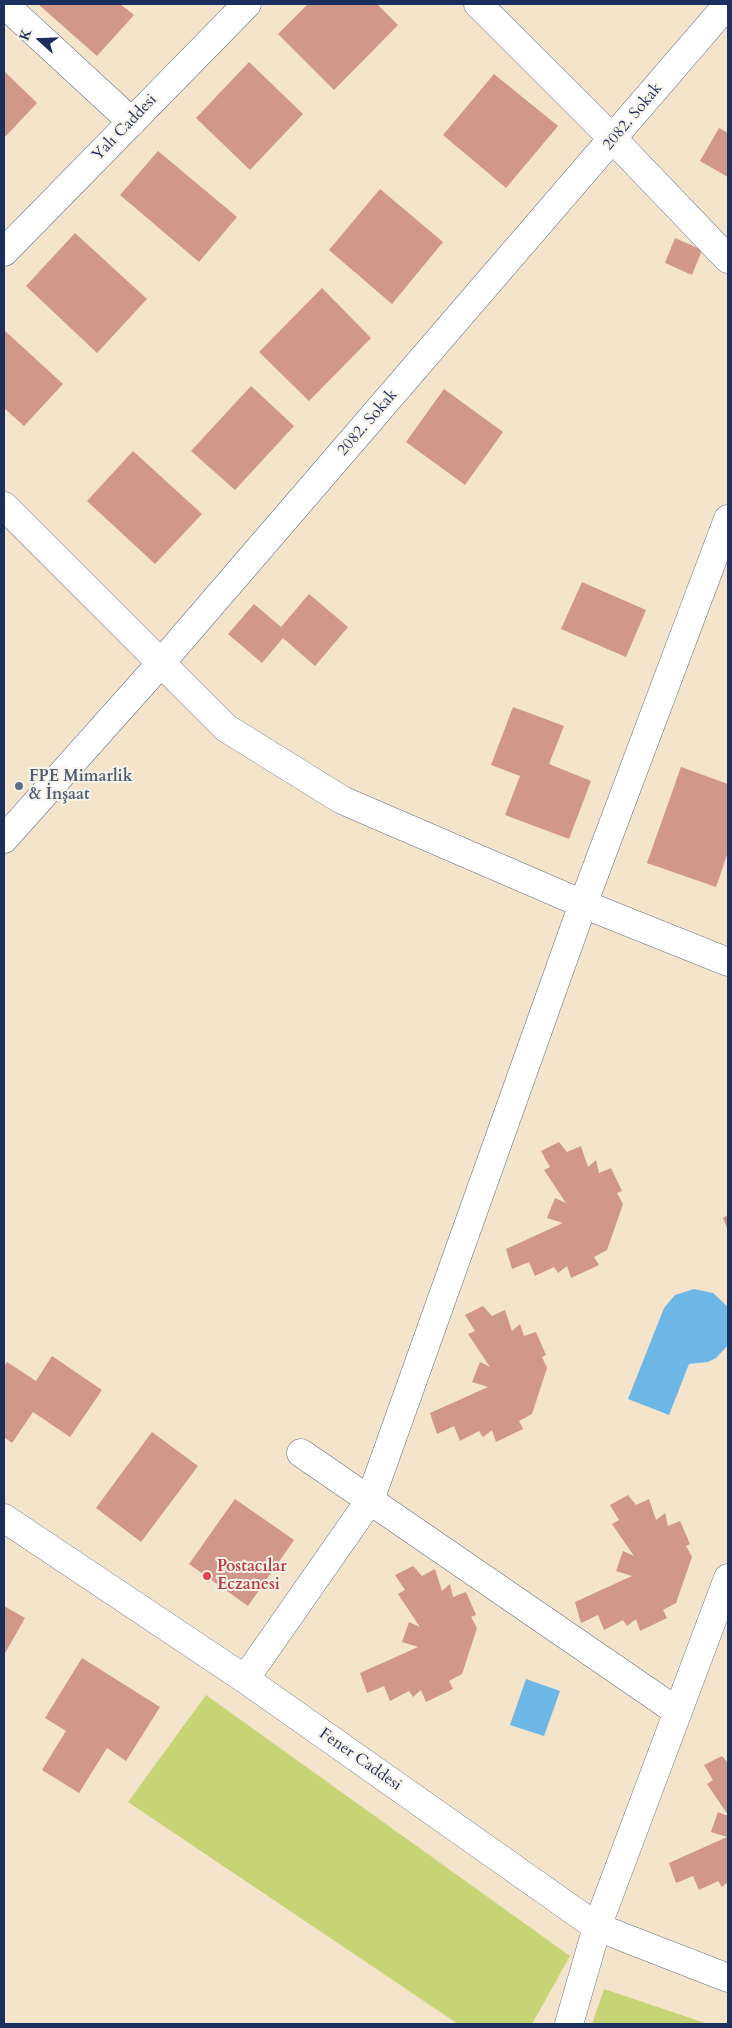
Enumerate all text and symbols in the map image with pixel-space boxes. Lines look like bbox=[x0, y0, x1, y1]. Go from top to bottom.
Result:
north arrow bbox=[15, 15, 65, 65]
text: K bbox=[15, 26, 36, 43]
street label: 2082. Sokak bbox=[599, 79, 667, 155]
street label: Yalı Caddesi bbox=[89, 91, 161, 165]
street label: 2082. Sokak bbox=[334, 386, 402, 460]
place label: FPE Mimarlik & İnşaat bbox=[29, 767, 133, 805]
marker: FPE Mimarlik & İnşaat bbox=[13, 780, 25, 792]
place label: Postacılar Eczanesi bbox=[217, 1557, 287, 1595]
marker: Postacılar Eczanesi bbox=[201, 1570, 213, 1582]
street label: Fener Caddesi bbox=[315, 1725, 405, 1795]

